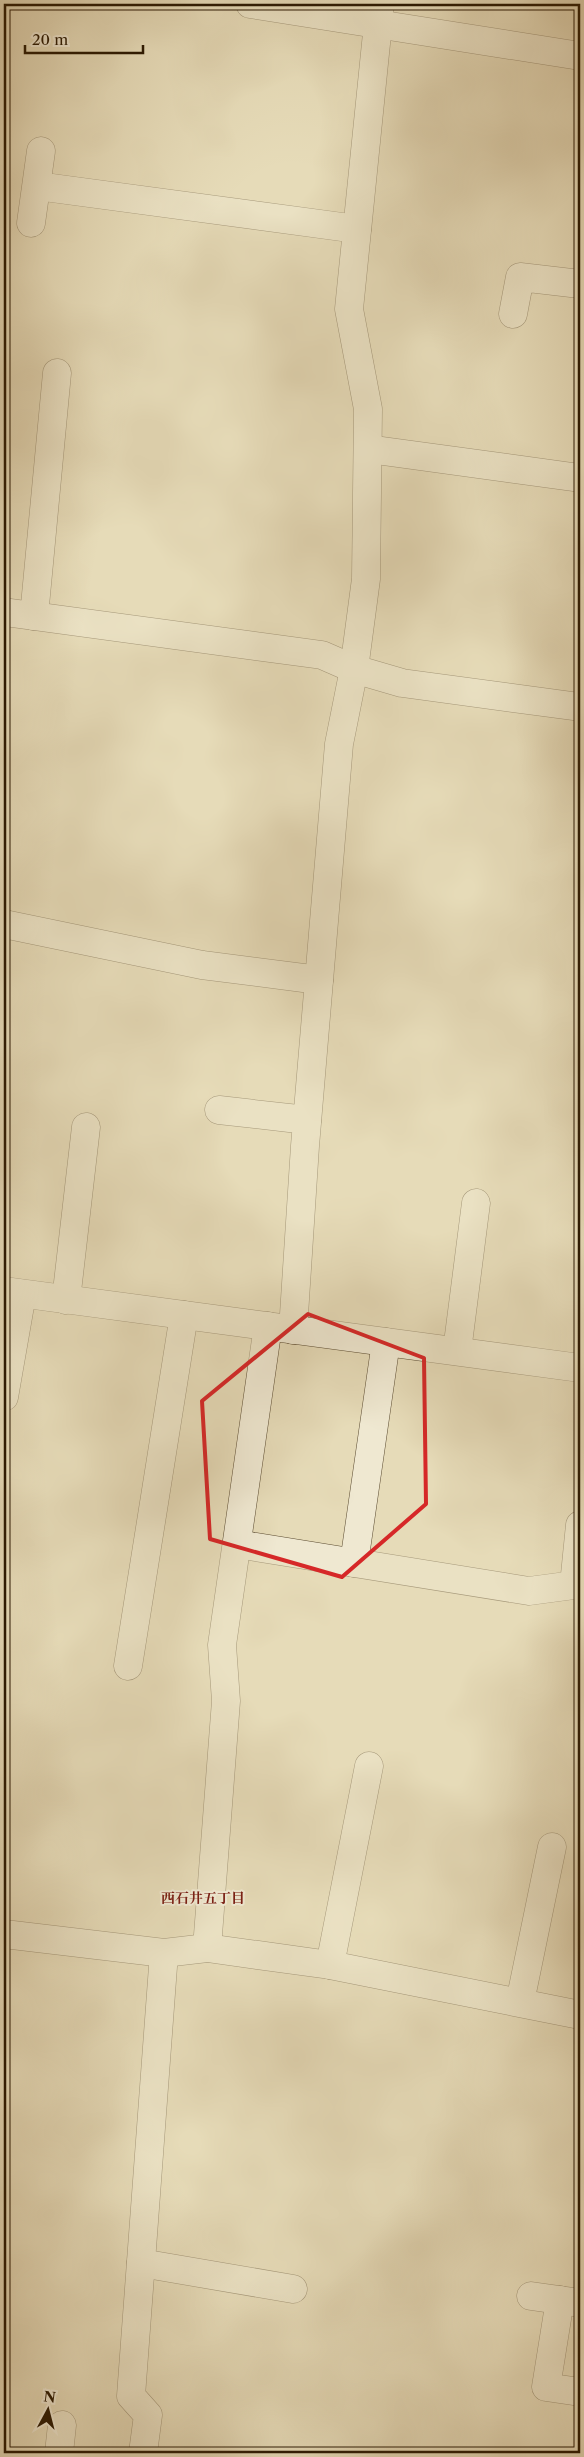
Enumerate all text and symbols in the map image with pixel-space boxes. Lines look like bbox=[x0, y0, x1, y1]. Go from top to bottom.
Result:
scale bar bbox=[25, 22, 142, 54]
text: 20 m bbox=[32, 30, 68, 49]
district label: 西石井五丁目 bbox=[161, 1889, 245, 1907]
north arrow bbox=[22, 2384, 72, 2434]
text: N bbox=[42, 2387, 57, 2407]

